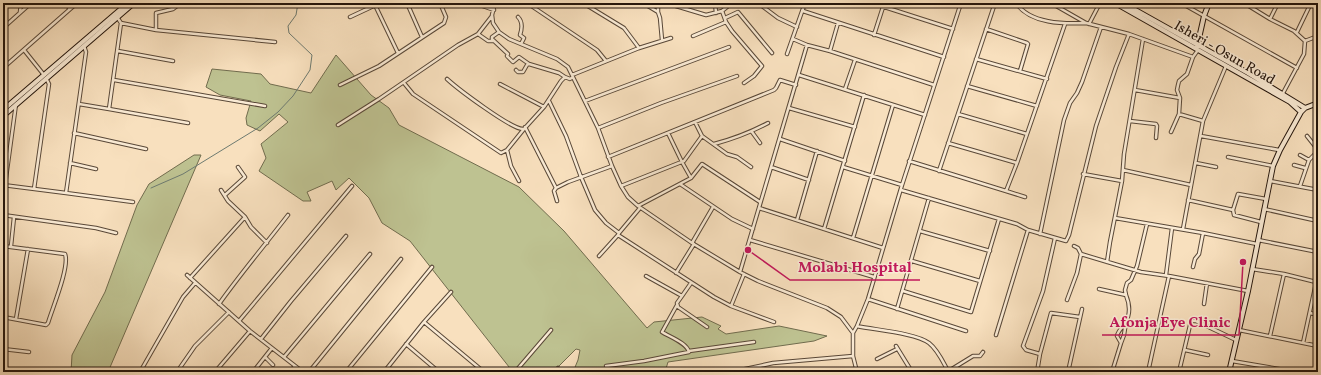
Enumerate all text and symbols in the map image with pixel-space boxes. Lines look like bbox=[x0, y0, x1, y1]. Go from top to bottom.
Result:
street label: Isheri - Osun Road bbox=[1170, 17, 1278, 90]
callout: Molabi Hospital bbox=[790, 253, 920, 280]
text: Molabi Hospital bbox=[798, 258, 912, 279]
callout: Afonja Eye Clinic bbox=[1102, 308, 1239, 335]
text: Afonja Eye Clinic bbox=[1110, 313, 1231, 334]

